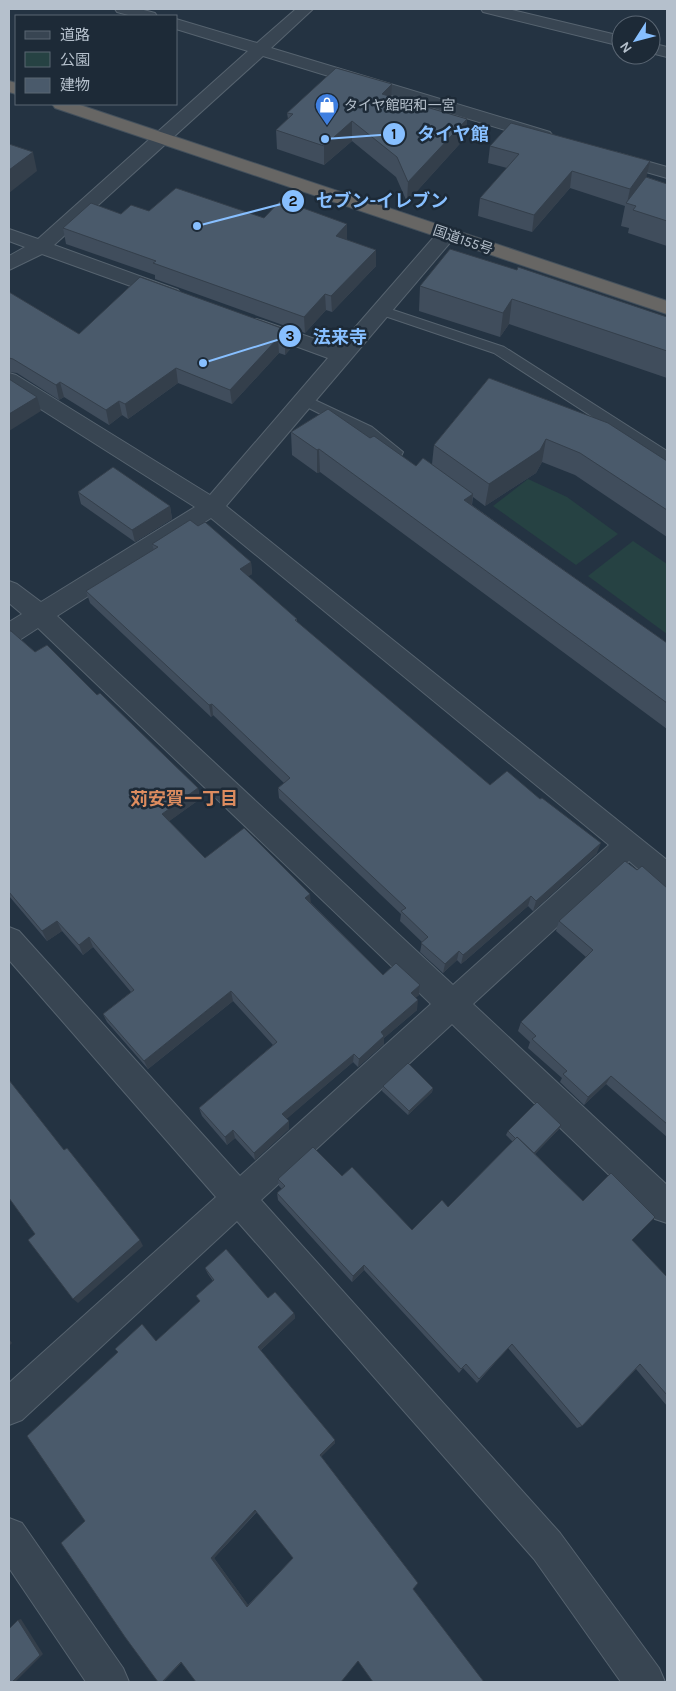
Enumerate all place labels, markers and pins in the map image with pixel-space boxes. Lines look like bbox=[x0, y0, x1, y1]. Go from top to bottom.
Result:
shop icon: タイヤ館昭和一宮 bbox=[314, 92, 340, 126]
place label: タイヤ館昭和一宮 bbox=[344, 97, 456, 114]
callout: タイヤ館 bbox=[382, 117, 499, 150]
callout: セブン-イレブン bbox=[281, 184, 458, 217]
callout: 法来寺 bbox=[278, 320, 377, 353]

